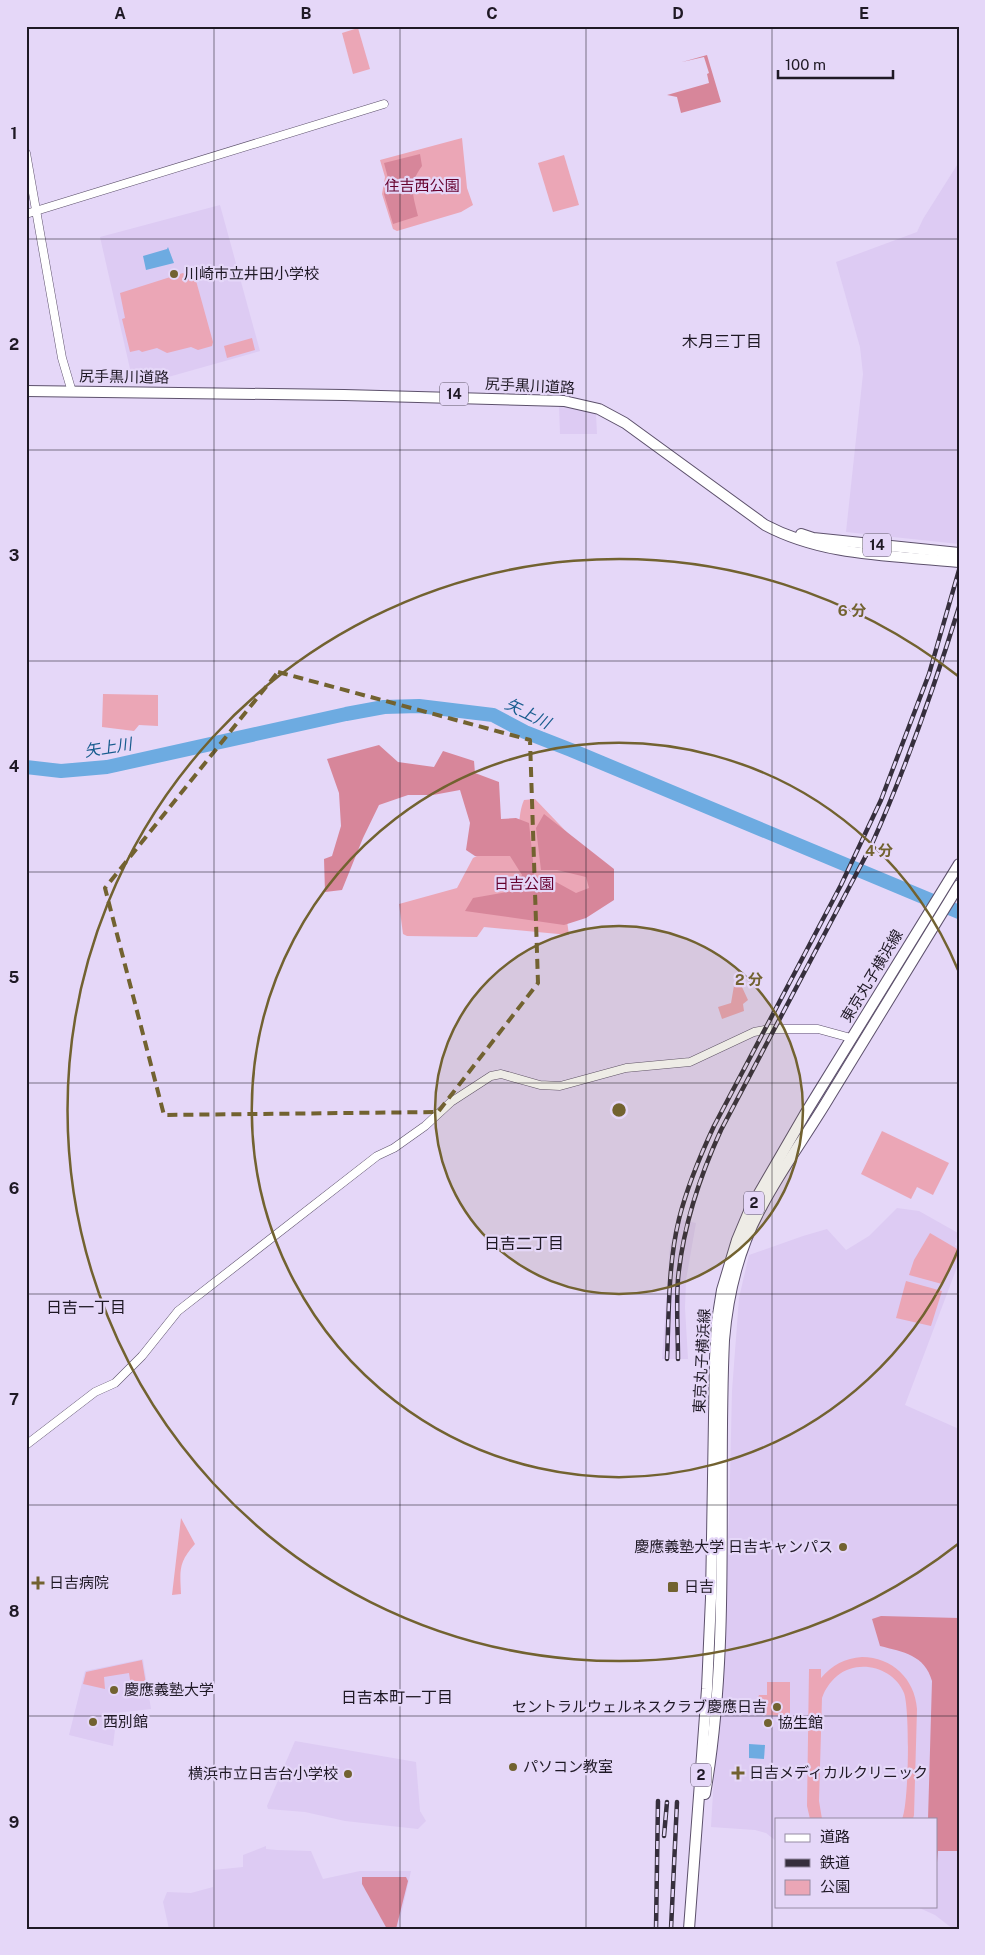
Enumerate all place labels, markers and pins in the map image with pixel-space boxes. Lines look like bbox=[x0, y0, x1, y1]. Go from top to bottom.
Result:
place label: 川崎市立井田小学校 bbox=[184, 265, 319, 282]
marker: 川崎市立井田小学校 bbox=[168, 268, 180, 280]
centre of rings bbox=[610, 1101, 628, 1119]
place label: 慶應義塾大学 日吉キャンパス bbox=[634, 1538, 833, 1555]
marker: 慶應義塾大学 日吉キャンパス bbox=[837, 1541, 849, 1553]
place label: 日吉病院 bbox=[49, 1574, 109, 1591]
marker: 日吉病院 bbox=[31, 1576, 45, 1590]
place label: 日吉 bbox=[684, 1578, 714, 1595]
marker: 日吉 bbox=[666, 1580, 680, 1594]
place label: 慶應義塾大学 bbox=[124, 1681, 214, 1698]
marker: 慶應義塾大学 bbox=[108, 1684, 120, 1696]
place label: セントラルウェルネスクラブ慶應日吉 bbox=[512, 1698, 767, 1715]
marker: セントラルウェルネスクラブ慶應日吉 bbox=[771, 1701, 783, 1713]
place label: 西別館 bbox=[103, 1713, 148, 1730]
place label: 協生館 bbox=[778, 1714, 823, 1731]
marker: 西別館 bbox=[87, 1716, 99, 1728]
marker: 協生館 bbox=[762, 1717, 774, 1729]
place label: パソコン教室 bbox=[523, 1758, 613, 1775]
marker: パソコン教室 bbox=[507, 1761, 519, 1773]
place label: 日吉メディカルクリニック bbox=[749, 1764, 928, 1781]
place label: 横浜市立日吉台小学校 bbox=[188, 1765, 338, 1782]
marker: 日吉メディカルクリニック bbox=[731, 1766, 745, 1780]
marker: 横浜市立日吉台小学校 bbox=[342, 1768, 354, 1780]

